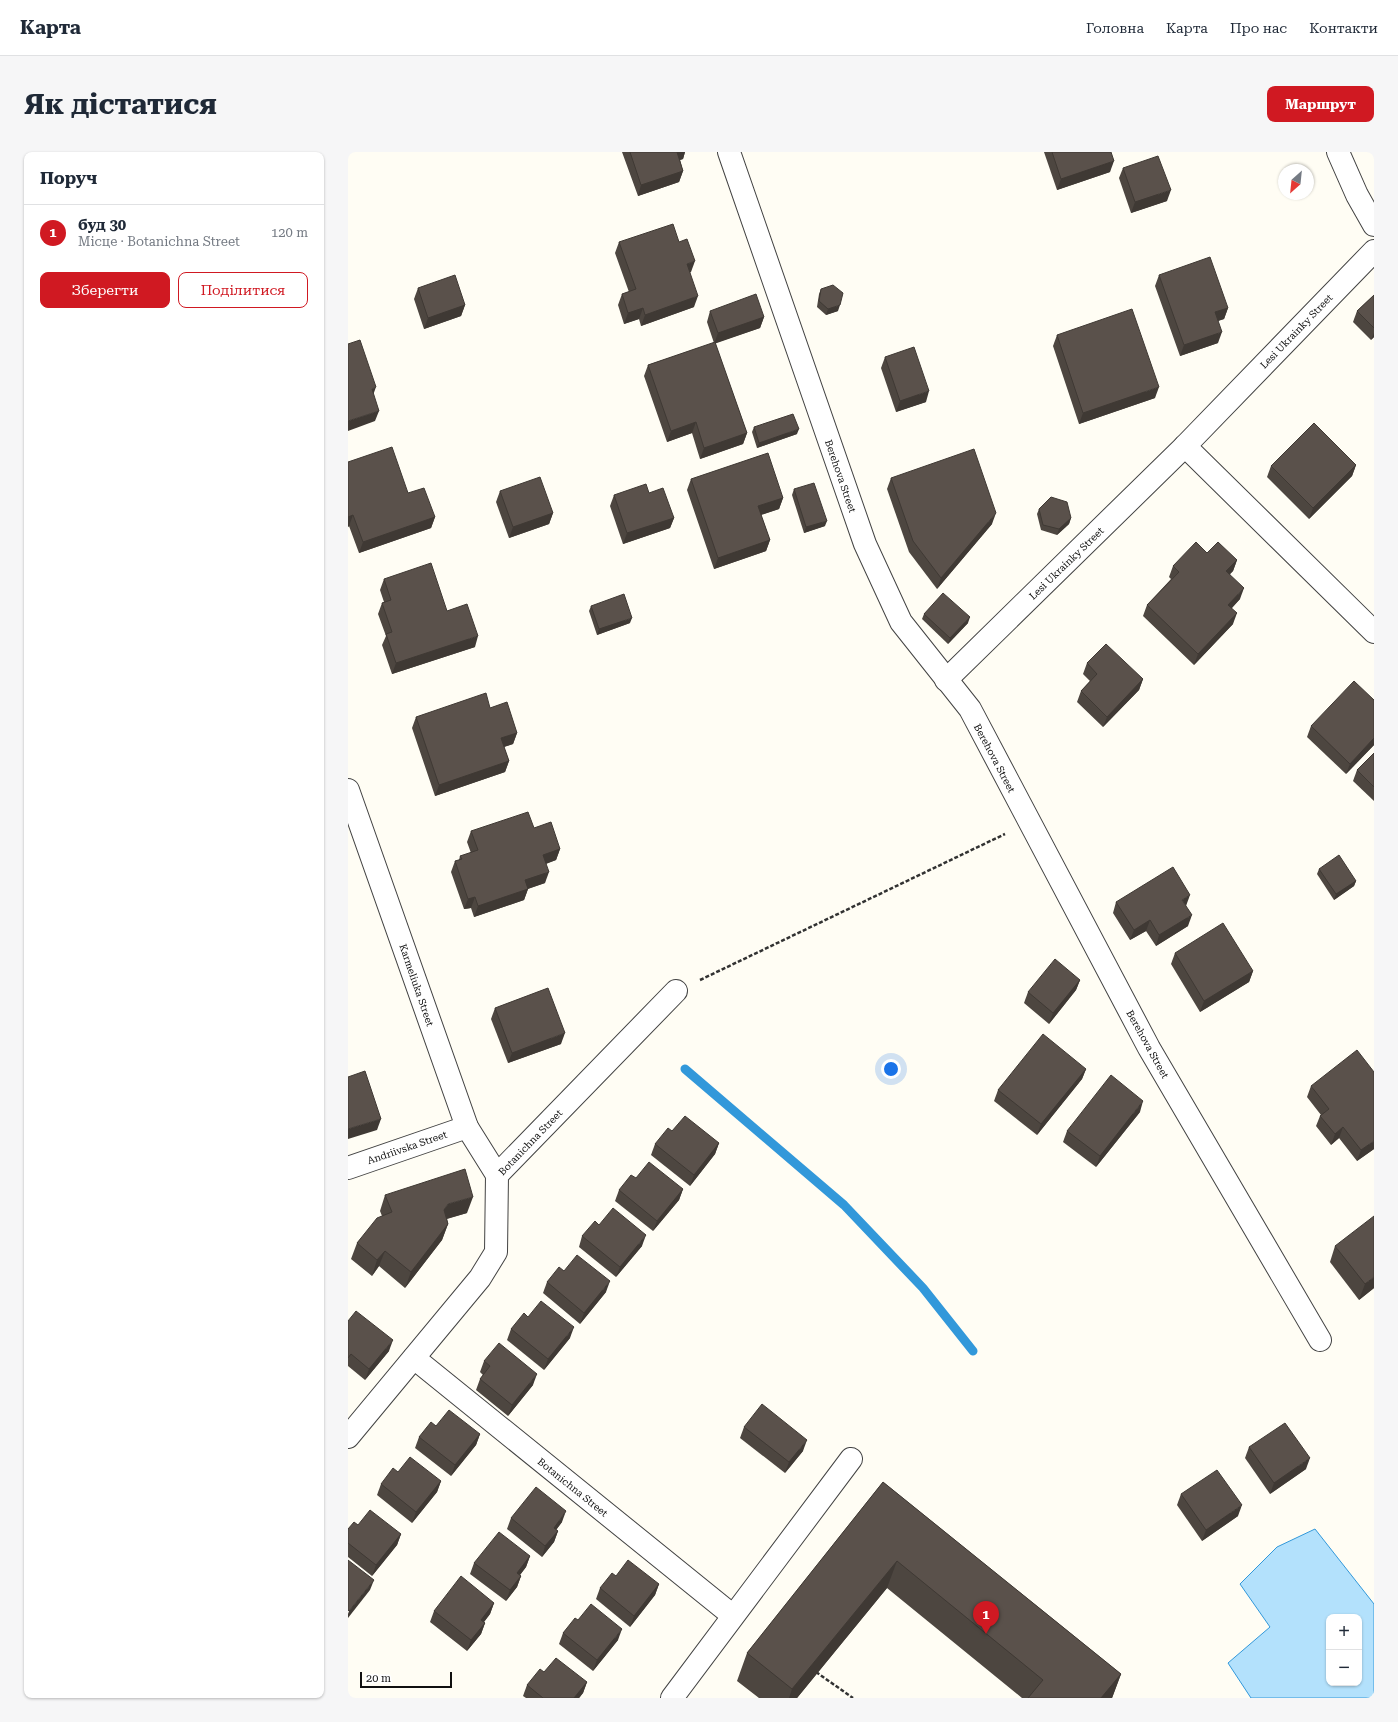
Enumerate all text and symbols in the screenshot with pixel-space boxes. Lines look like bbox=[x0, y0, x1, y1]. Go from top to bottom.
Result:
text: Карта bbox=[20, 16, 81, 39]
text: Головна bbox=[1086, 20, 1144, 36]
text: Карта bbox=[1166, 20, 1208, 36]
text: Про нас bbox=[1230, 20, 1287, 36]
text: Контакти bbox=[1309, 20, 1378, 36]
button: Маршрут bbox=[1267, 86, 1374, 122]
text: Як дістатися bbox=[24, 88, 217, 121]
north arrow bbox=[1278, 164, 1314, 200]
text: Поруч bbox=[40, 168, 97, 188]
text: буд 30 bbox=[78, 216, 126, 234]
text: 1 bbox=[49, 225, 57, 240]
text: 120 m bbox=[271, 225, 308, 240]
text: Місце · Botanichna Street bbox=[78, 234, 240, 249]
button: Зберегти bbox=[40, 272, 170, 308]
button: Поділитися bbox=[178, 272, 308, 308]
street label: Lesi Ukrainky Street bbox=[1258, 292, 1335, 371]
street label: Berehova Street bbox=[823, 438, 858, 514]
street label: Lesi Ukrainky Street bbox=[1027, 525, 1106, 602]
street label: Berehova Street bbox=[972, 722, 1017, 795]
street label: Karmeliuka Street bbox=[397, 943, 436, 1028]
street label: Berehova Street bbox=[1124, 1008, 1171, 1080]
your location bbox=[881, 1059, 901, 1079]
street label: Botanichna Street bbox=[496, 1107, 565, 1177]
street label: Andriivska Street bbox=[366, 1129, 449, 1166]
street label: Botanichna Street bbox=[536, 1456, 610, 1519]
pin: 1 bbox=[973, 1601, 999, 1634]
map controls bbox=[1326, 1614, 1362, 1686]
button: + bbox=[1326, 1614, 1362, 1650]
button: − bbox=[1326, 1650, 1362, 1686]
scale bar bbox=[360, 1670, 452, 1689]
text: 20 m bbox=[366, 1672, 391, 1685]

